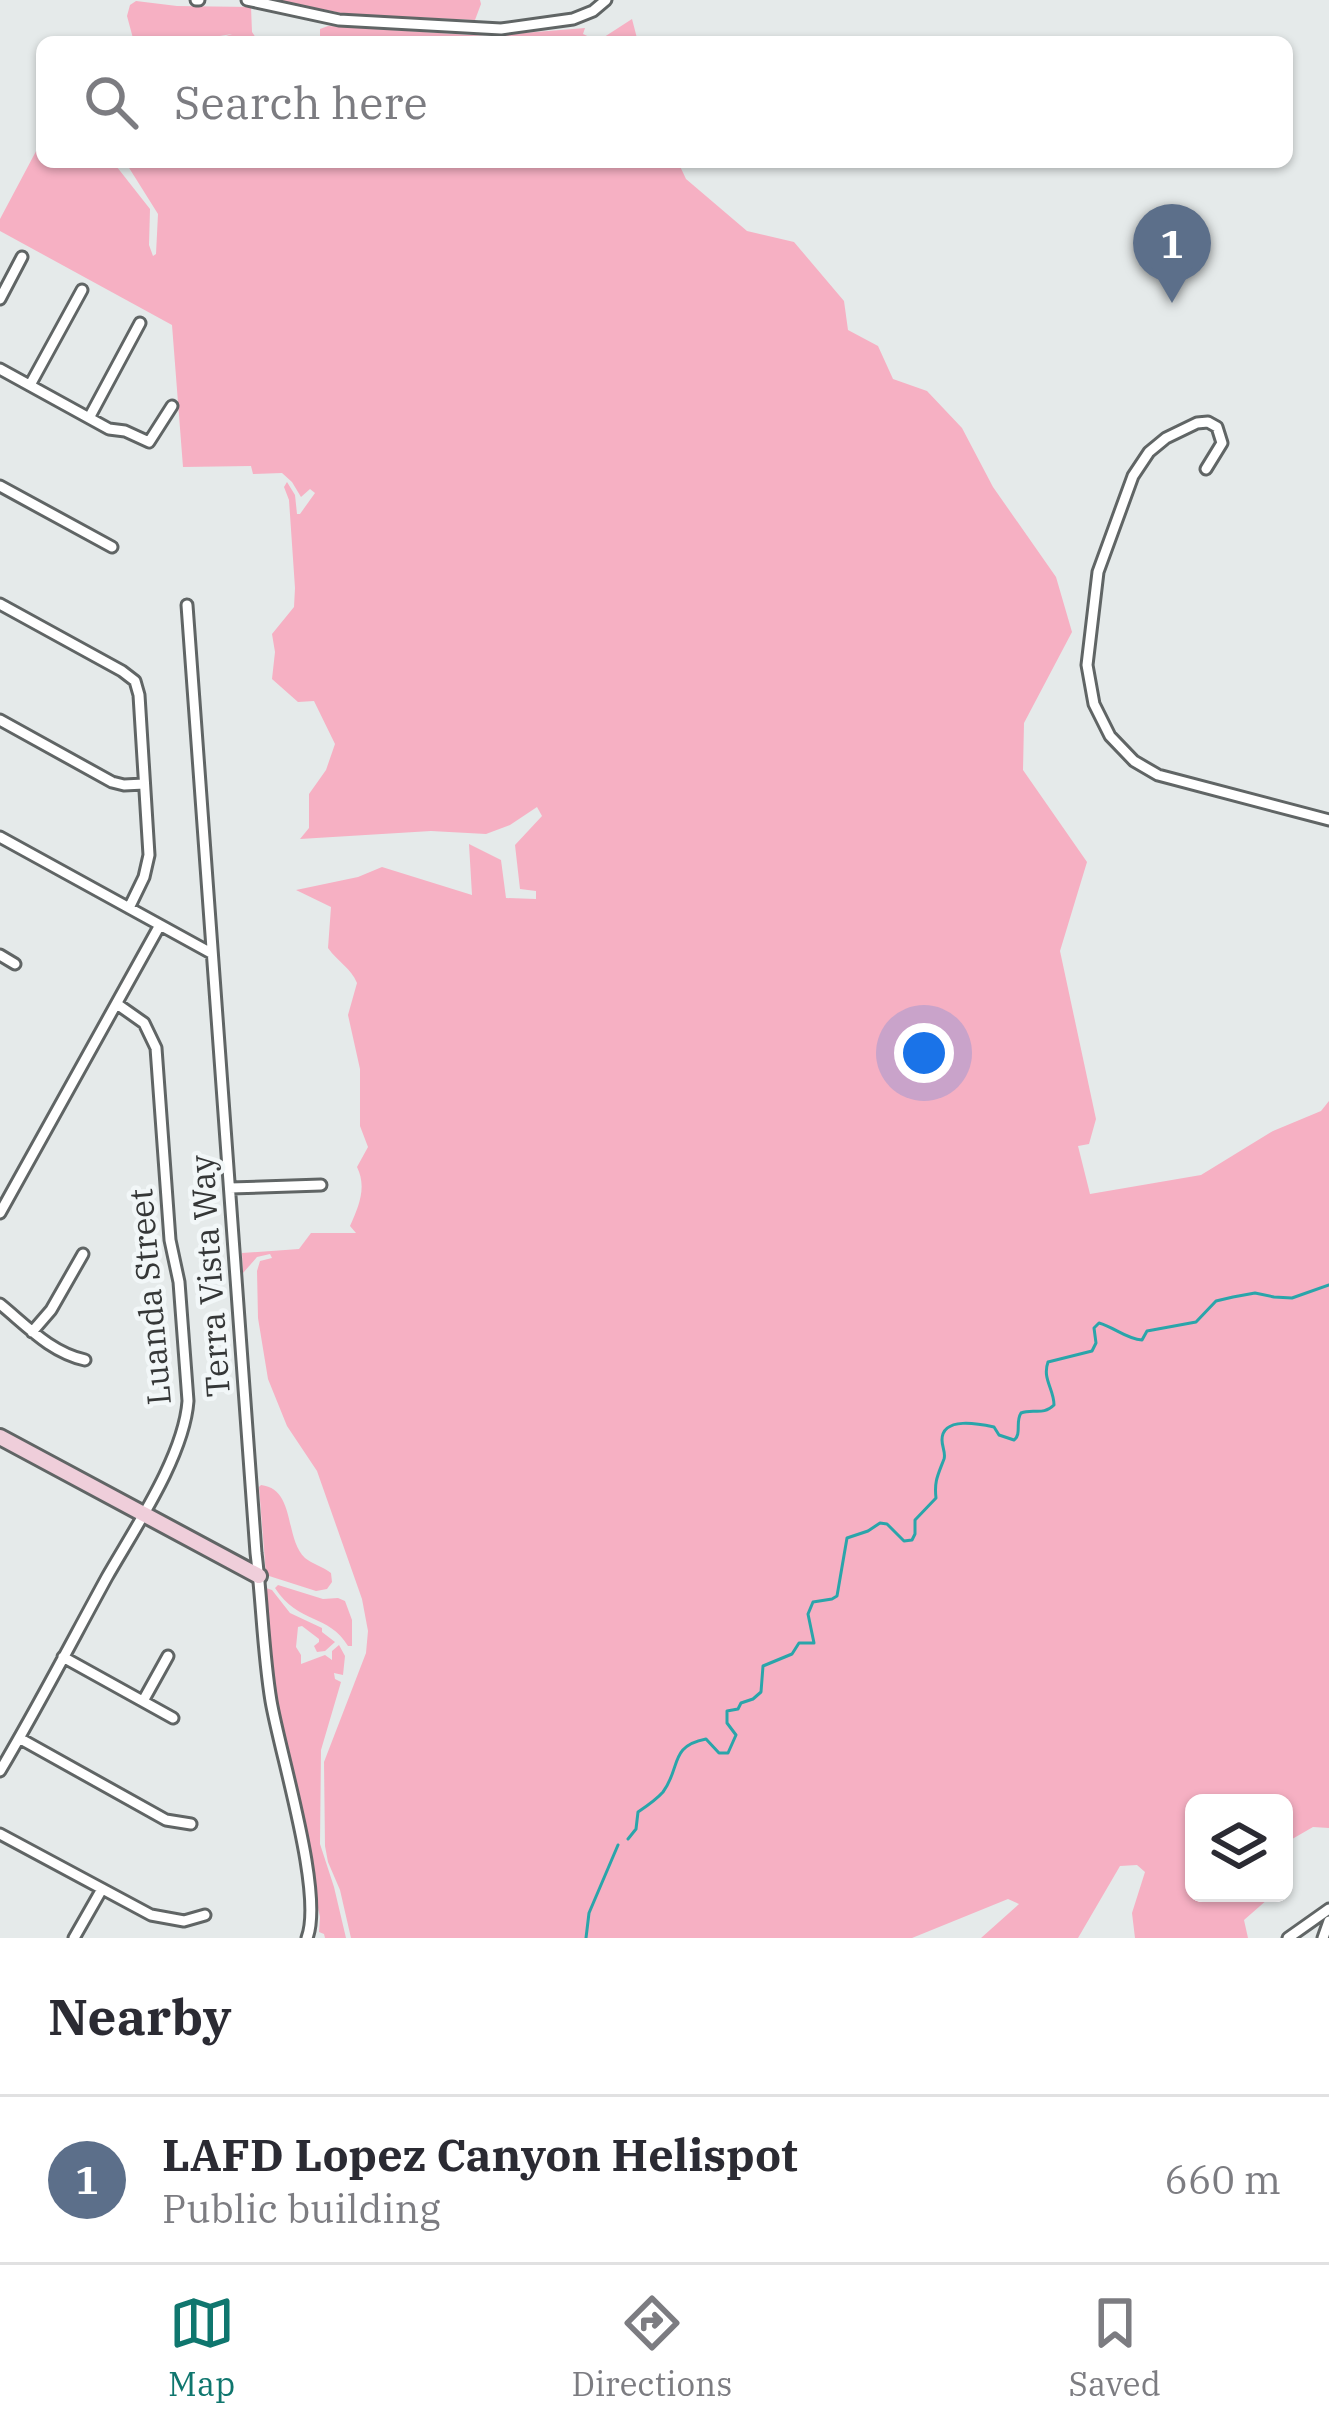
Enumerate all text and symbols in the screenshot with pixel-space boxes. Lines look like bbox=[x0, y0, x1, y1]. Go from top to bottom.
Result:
search box bbox=[36, 36, 1293, 168]
icon: search bbox=[78, 69, 144, 135]
text: Search here bbox=[174, 73, 428, 131]
pin: 1 bbox=[1133, 204, 1211, 303]
your location bbox=[894, 1023, 954, 1083]
street label: Terra Vista Way bbox=[179, 1153, 239, 1399]
street label: Luanda Street bbox=[118, 1187, 180, 1407]
map controls bbox=[1185, 1794, 1293, 1902]
button: layers bbox=[1185, 1794, 1293, 1902]
text: Nearby bbox=[48, 1983, 232, 2049]
text: LAFD Lopez Canyon Helispot bbox=[162, 2125, 798, 2183]
text: 1 bbox=[75, 2154, 99, 2205]
text: 660 m bbox=[1165, 2154, 1281, 2205]
text: Public building bbox=[162, 2183, 441, 2234]
tab: Map bbox=[168, 2290, 235, 2405]
tab: Directions bbox=[571, 2290, 732, 2405]
tab: Saved bbox=[1068, 2290, 1161, 2405]

